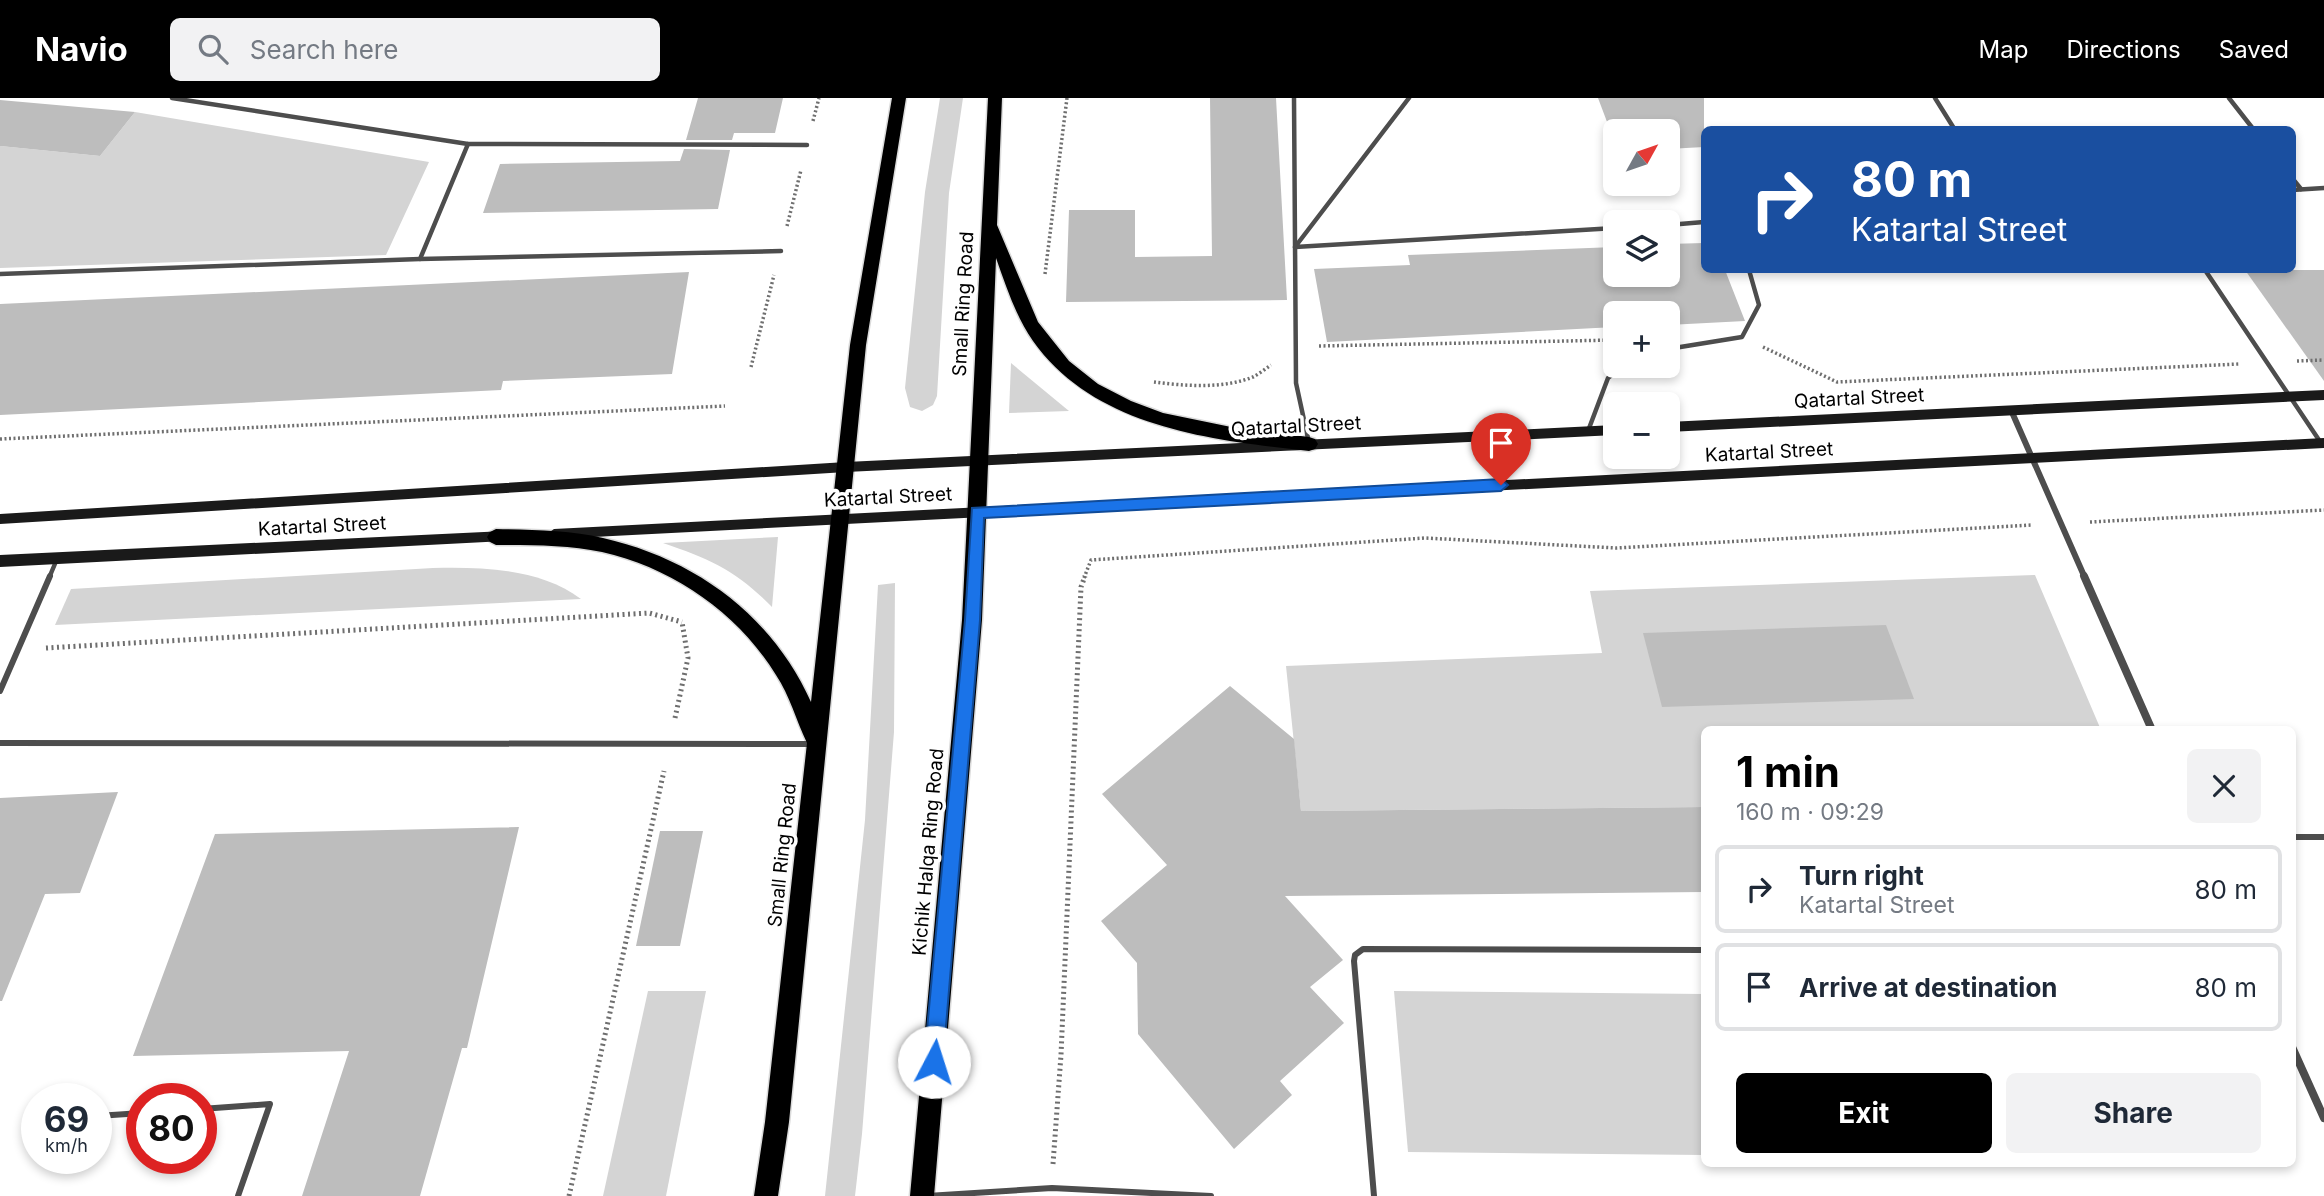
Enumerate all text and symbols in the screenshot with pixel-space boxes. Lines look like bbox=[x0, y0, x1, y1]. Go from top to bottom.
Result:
search box bbox=[170, 18, 660, 81]
text: Navio bbox=[35, 29, 128, 69]
icon: search bbox=[194, 30, 232, 68]
text: Search here bbox=[250, 34, 398, 65]
text: Map bbox=[1979, 35, 2028, 64]
text: Directions bbox=[2066, 35, 2181, 64]
text: Saved bbox=[2219, 35, 2289, 64]
north arrow bbox=[1603, 119, 1680, 196]
map controls bbox=[1603, 119, 1680, 469]
text: 80 m bbox=[1851, 150, 1972, 209]
icon: right bbox=[1736, 154, 1827, 245]
button: layers bbox=[1603, 210, 1680, 287]
text: Katartal Street bbox=[1851, 210, 2067, 249]
street label: Small Ring Road bbox=[948, 231, 978, 377]
button: + bbox=[1603, 301, 1680, 378]
street label: Qatartal Street bbox=[1793, 383, 1925, 413]
button: − bbox=[1603, 392, 1680, 469]
street label: Qatartal Street bbox=[1230, 411, 1362, 441]
pin bbox=[1471, 413, 1531, 485]
icon: arrive bbox=[1482, 424, 1520, 462]
street label: Katartal Street bbox=[1704, 437, 1834, 467]
street label: Katartal Street bbox=[823, 482, 953, 512]
street label: Katartal Street bbox=[257, 511, 387, 541]
text: 1 min bbox=[1736, 746, 1840, 797]
street label: Kichik Halqa Ring Road bbox=[907, 747, 949, 957]
button: close bbox=[2187, 749, 2261, 823]
street label: Small Ring Road bbox=[763, 782, 801, 928]
text: 160 m · 09:29 bbox=[1736, 798, 1884, 826]
text: Turn right bbox=[1799, 860, 1924, 891]
icon: right bbox=[1740, 870, 1778, 908]
text: 80 m bbox=[2194, 874, 2257, 905]
text: Katartal Street bbox=[1799, 891, 1954, 919]
icon: arrive bbox=[1740, 968, 1778, 1006]
text: Arrive at destination bbox=[1799, 972, 2058, 1003]
text: 80 m bbox=[2194, 972, 2257, 1003]
position arrow bbox=[897, 1025, 971, 1099]
button: Exit bbox=[1736, 1073, 1992, 1153]
button: Share bbox=[2006, 1073, 2261, 1153]
speed limit sign: 80 bbox=[126, 1083, 217, 1174]
text: 69 bbox=[44, 1098, 89, 1140]
text: km/h bbox=[45, 1135, 88, 1156]

